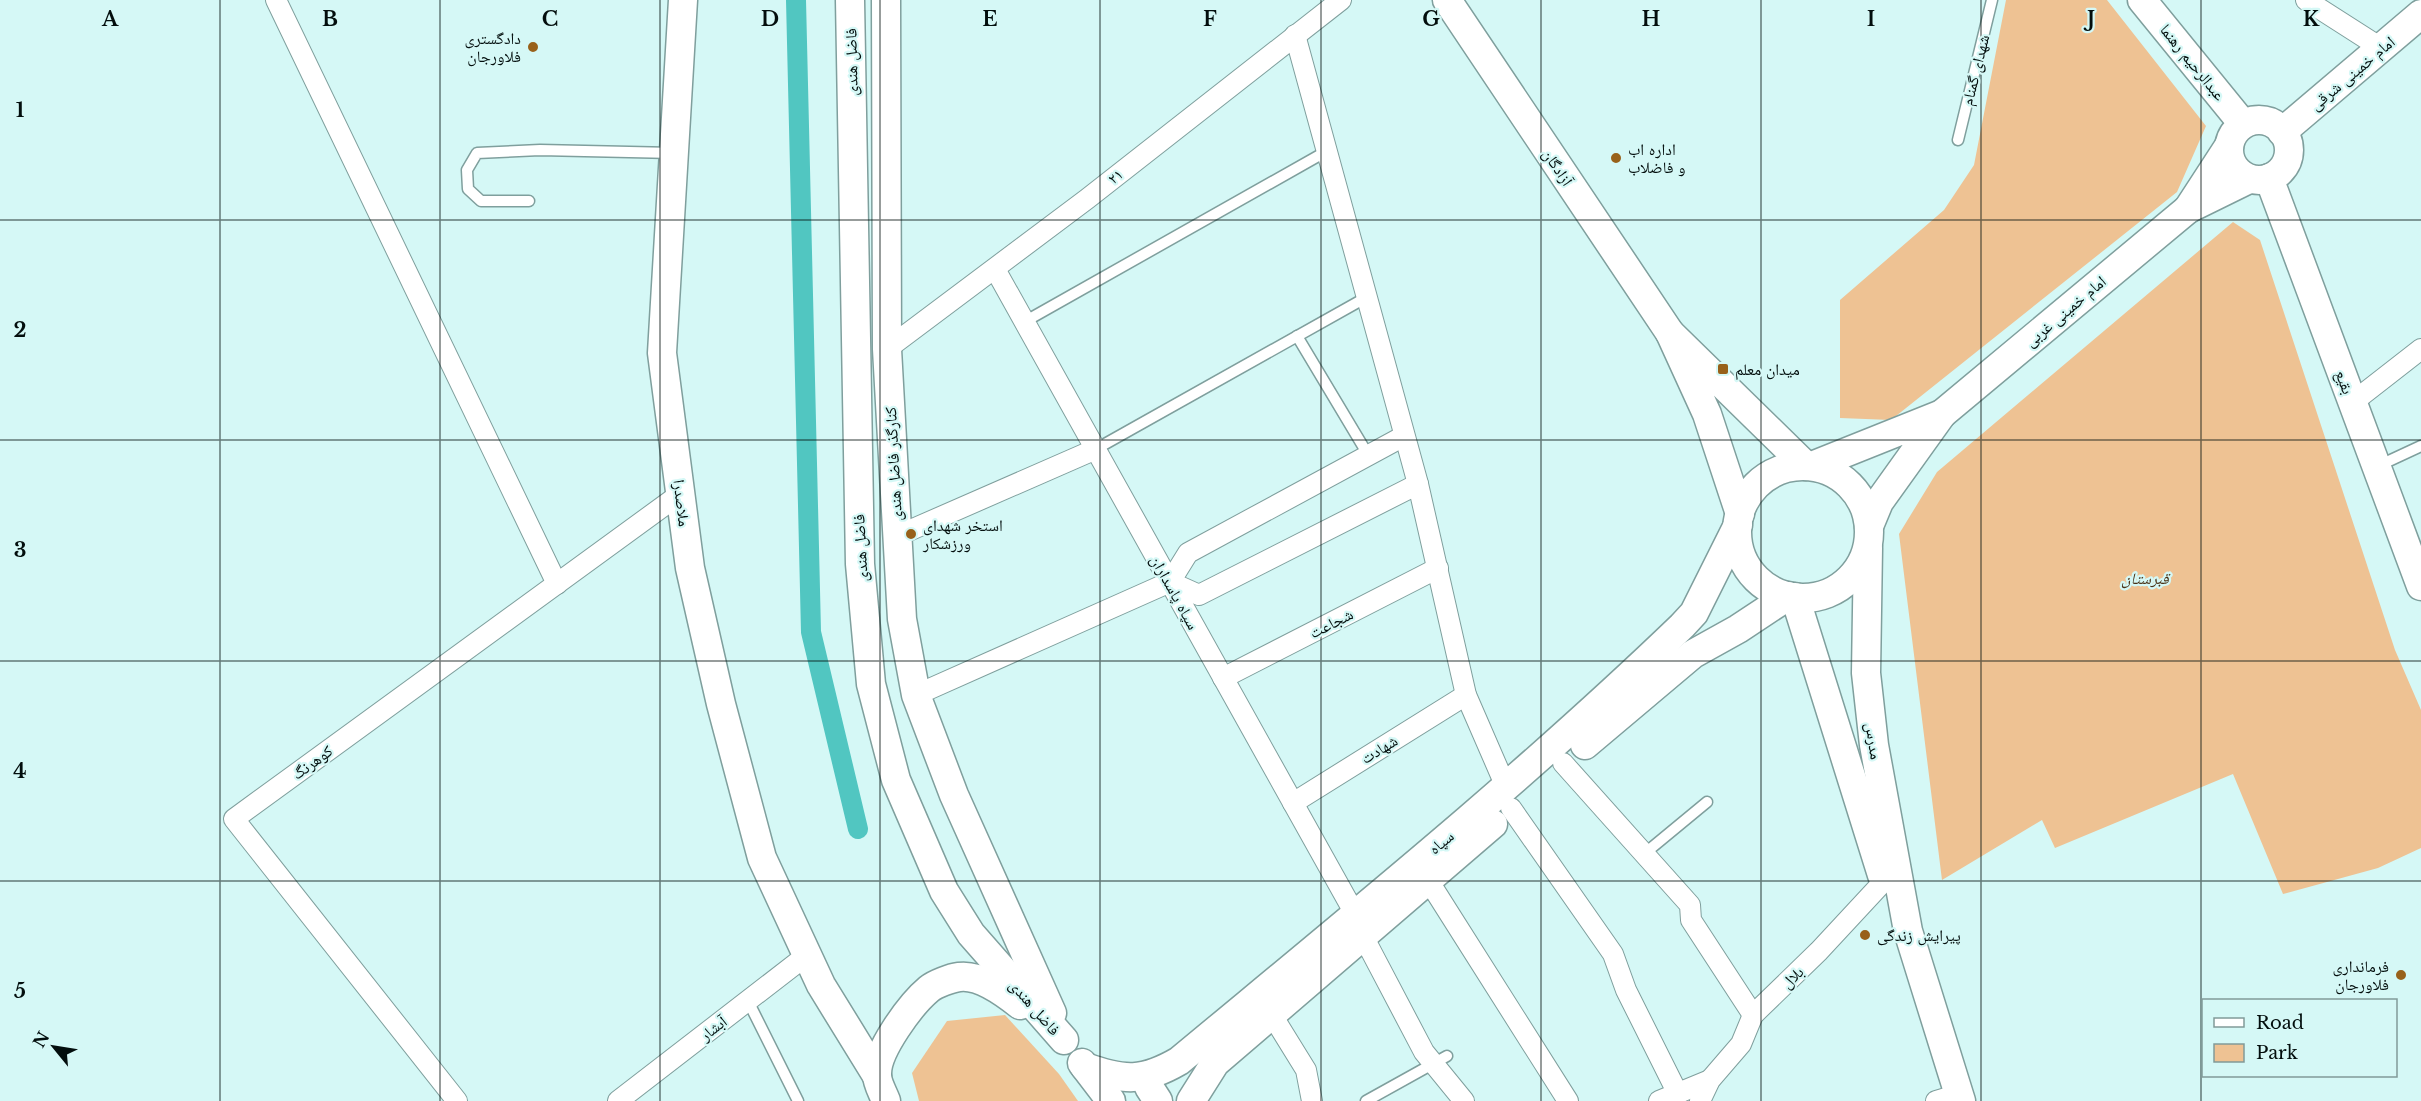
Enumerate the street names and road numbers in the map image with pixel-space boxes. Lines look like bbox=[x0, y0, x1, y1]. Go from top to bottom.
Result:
street label: عبدالرحیم رهنما bbox=[2155, 20, 2230, 105]
street label: فاضل هندی bbox=[840, 28, 863, 96]
street label: امام خمینی شرقی bbox=[2305, 32, 2399, 115]
street label: شهدای گمنام bbox=[1957, 33, 1994, 108]
street label: آزادگان bbox=[1538, 145, 1578, 191]
street label: ۲۱ bbox=[1103, 164, 1127, 188]
street label: امام خمینی غربی bbox=[2020, 271, 2110, 352]
street label: بقیع bbox=[2331, 367, 2358, 397]
street label: کنارگذر فاضل هندی bbox=[880, 406, 907, 522]
street label: ملاصدرا bbox=[669, 478, 695, 528]
street label: فاضل هندی bbox=[848, 514, 873, 582]
street label: سپاه پاسداران bbox=[1145, 551, 1204, 633]
street label: شجاعت bbox=[1306, 604, 1356, 642]
street label: مدرس bbox=[1861, 721, 1886, 761]
street label: شهادت bbox=[1357, 730, 1401, 768]
street label: کوهرنگ bbox=[288, 740, 337, 783]
street label: سپاه bbox=[1424, 826, 1458, 858]
street label: بلال bbox=[1777, 962, 1808, 993]
street label: فاضل هندی bbox=[1004, 975, 1065, 1040]
street label: آبشار bbox=[695, 1011, 731, 1045]

